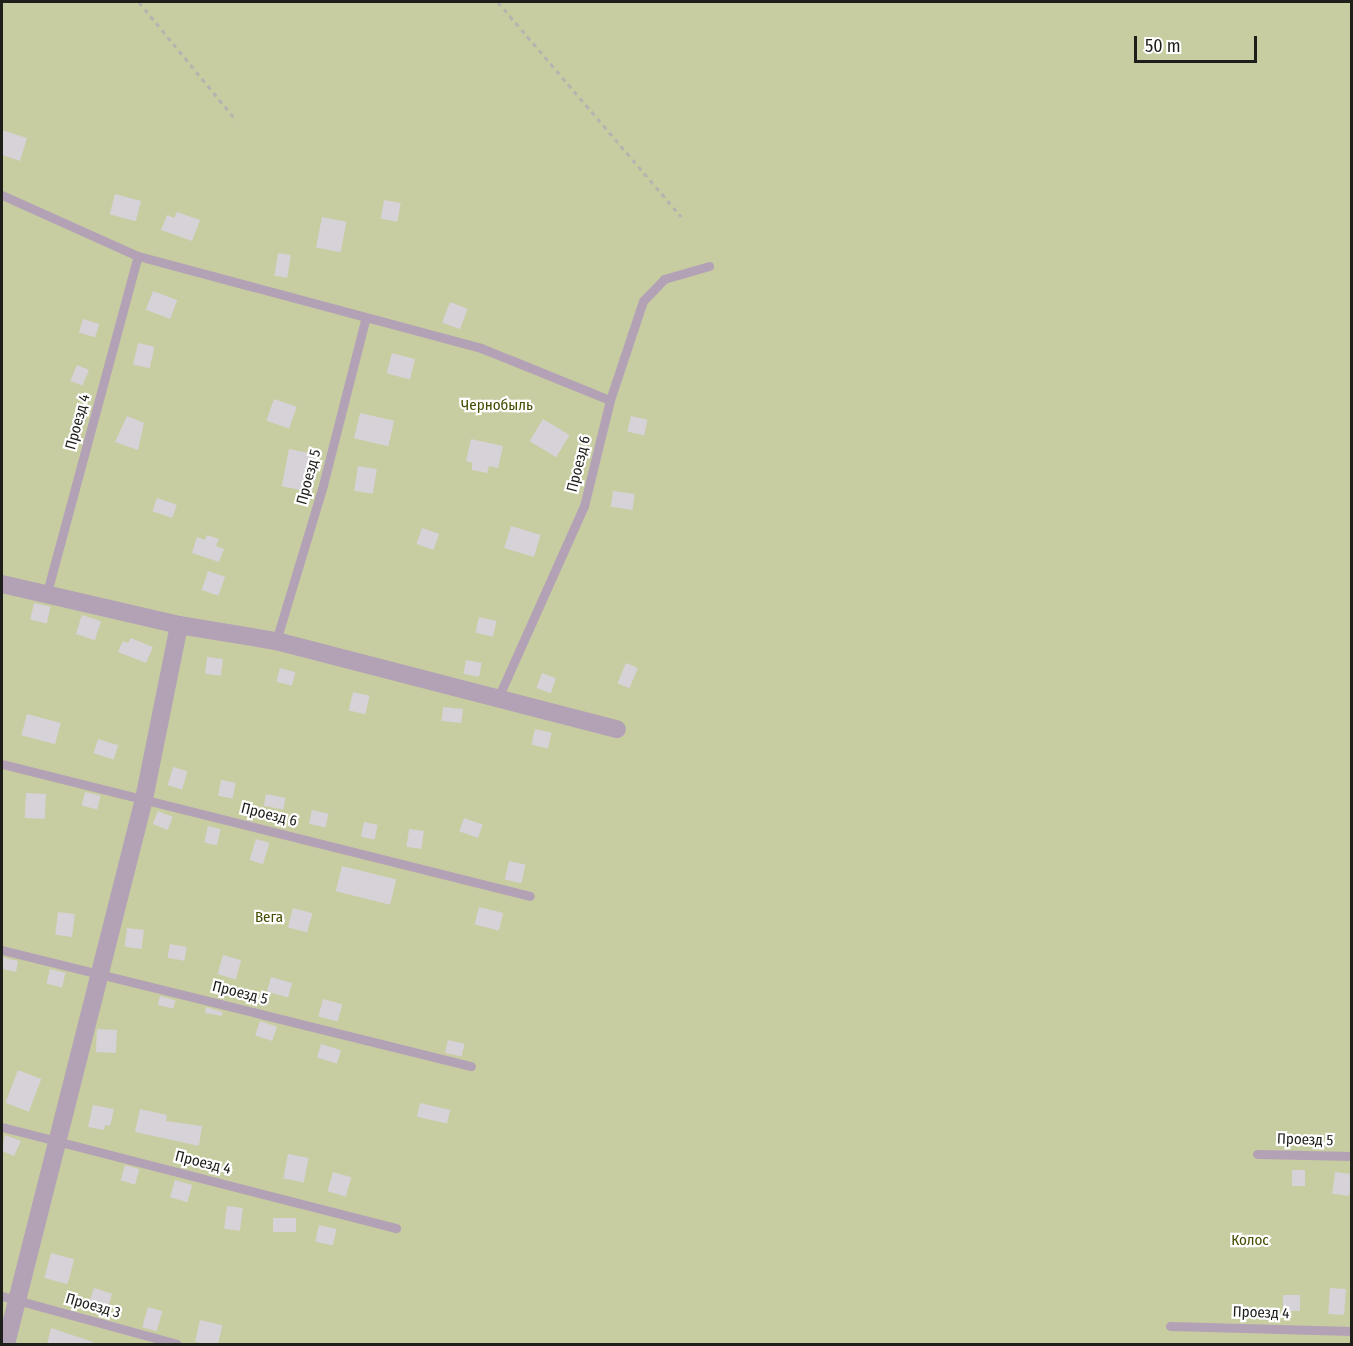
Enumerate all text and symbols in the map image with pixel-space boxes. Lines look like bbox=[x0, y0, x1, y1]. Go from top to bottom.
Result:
scale bar bbox=[1137, 24, 1260, 62]
text: 50 m bbox=[1145, 35, 1181, 57]
street label: Проезд 4 bbox=[62, 392, 94, 452]
park label: Чернобыль bbox=[461, 397, 533, 415]
street label: Проезд 6 bbox=[563, 434, 595, 494]
street label: Проезд 5 bbox=[293, 447, 325, 507]
street label: Проезд 6 bbox=[239, 799, 299, 831]
park label: Вега bbox=[255, 909, 283, 927]
street label: Проезд 5 bbox=[210, 977, 270, 1009]
street label: Проезд 5 bbox=[1276, 1130, 1334, 1150]
street label: Проезд 4 bbox=[173, 1147, 233, 1179]
park label: Колос bbox=[1231, 1232, 1269, 1250]
street label: Проезд 3 bbox=[63, 1290, 123, 1322]
street label: Проезд 4 bbox=[1232, 1303, 1290, 1323]

